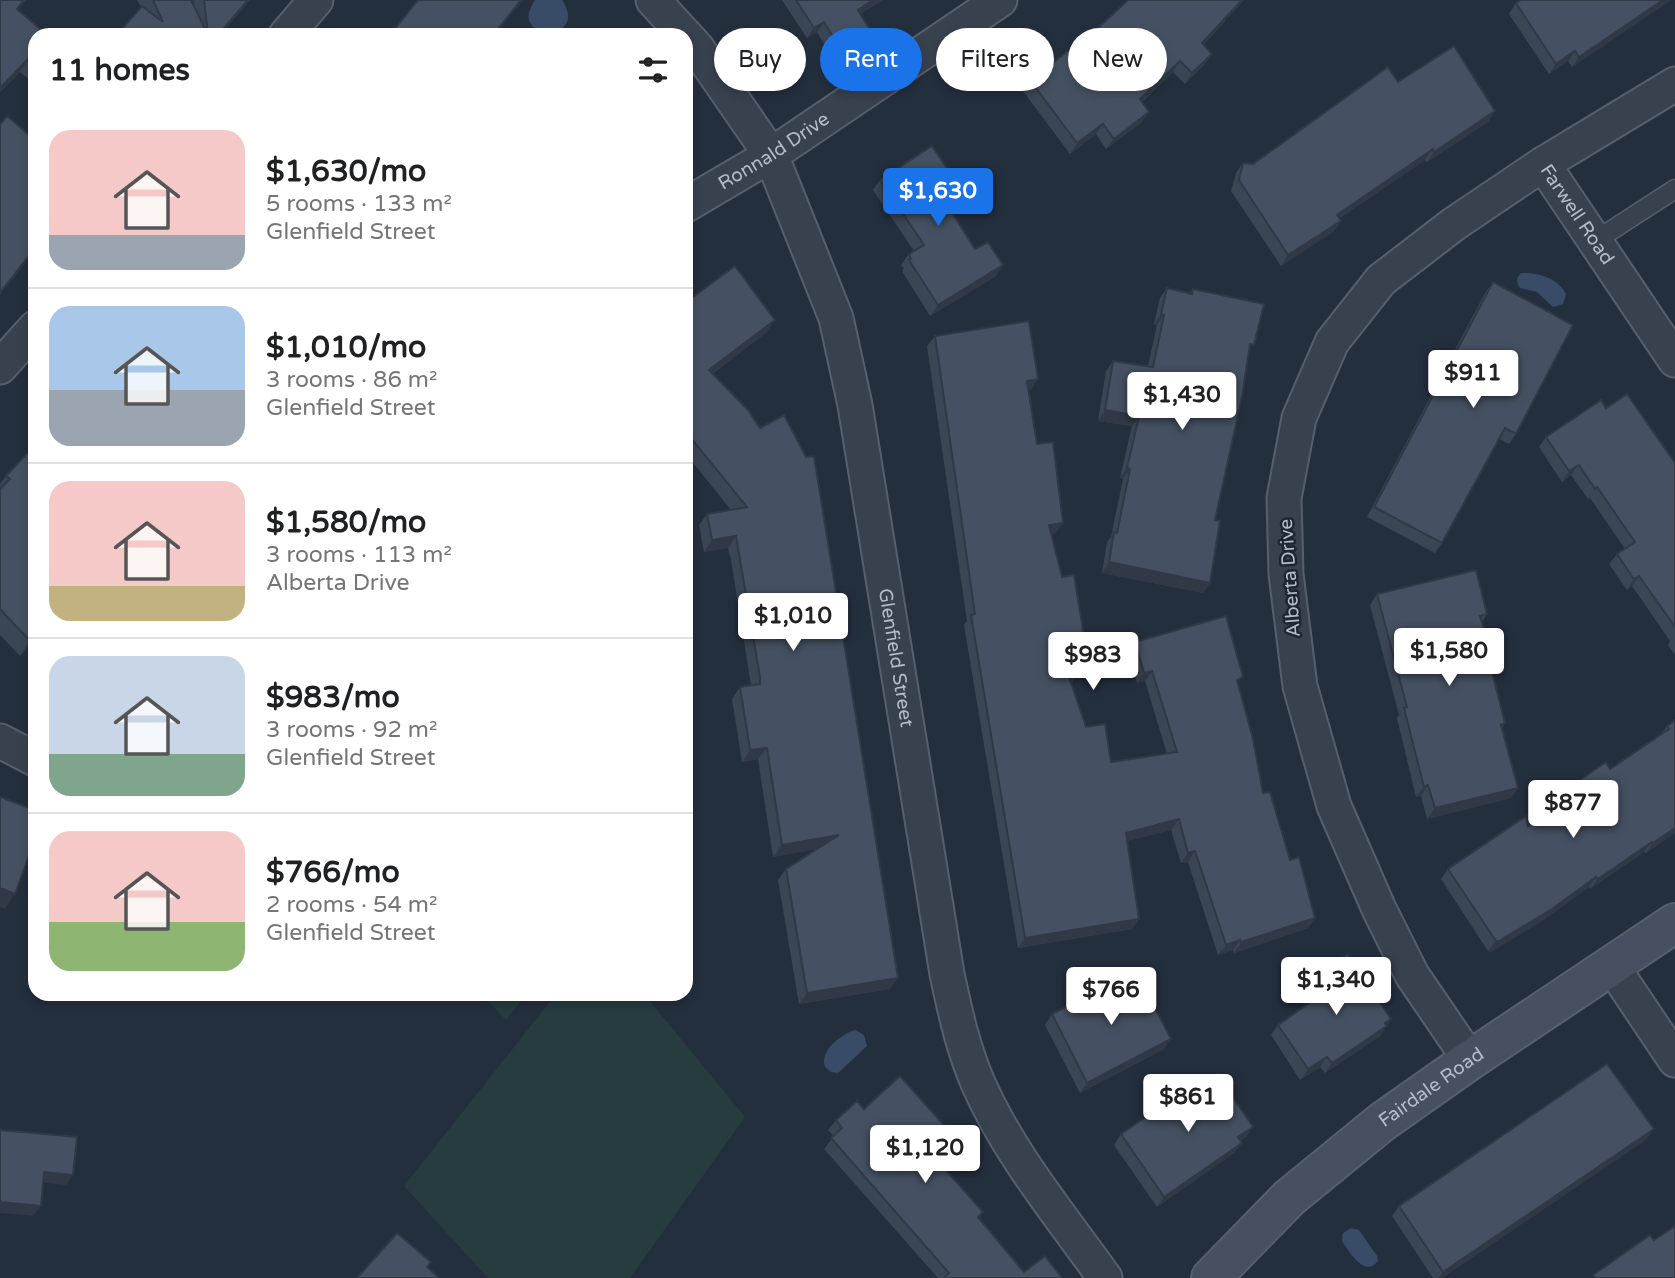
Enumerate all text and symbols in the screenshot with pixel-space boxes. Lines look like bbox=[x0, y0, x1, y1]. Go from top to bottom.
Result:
chip: Buy bbox=[714, 28, 806, 91]
chip: Rent bbox=[820, 28, 922, 91]
chip: Filters bbox=[936, 28, 1054, 91]
chip: New bbox=[1068, 28, 1167, 91]
icon: filters bbox=[634, 51, 672, 89]
text: 11 homes bbox=[49, 52, 190, 89]
street label: Ronnald Drive bbox=[714, 108, 834, 195]
text: $1,630/mo bbox=[266, 153, 426, 190]
icon: home bbox=[105, 158, 189, 242]
street label: Farwell Road bbox=[1536, 160, 1619, 269]
pin: $1,630 bbox=[881, 168, 995, 228]
text: $1,630 bbox=[899, 177, 977, 205]
text: 5 rooms · 133 m² bbox=[266, 190, 452, 218]
text: Glenfield Street bbox=[266, 218, 436, 246]
text: $1,010/mo bbox=[266, 329, 426, 366]
icon: home bbox=[105, 334, 189, 418]
pin: $911 bbox=[1432, 350, 1514, 410]
text: $911 bbox=[1444, 359, 1502, 387]
text: 3 rooms · 86 m² bbox=[266, 366, 437, 394]
pin: $1,430 bbox=[1125, 372, 1239, 432]
text: $1,430 bbox=[1143, 381, 1221, 409]
text: Glenfield Street bbox=[266, 394, 436, 422]
text: $1,580/mo bbox=[266, 504, 426, 541]
icon: home bbox=[105, 509, 189, 593]
street label: Alberta Drive bbox=[1275, 518, 1305, 638]
text: 3 rooms · 113 m² bbox=[266, 541, 452, 569]
text: Alberta Drive bbox=[266, 569, 409, 597]
street label: Glenfield Street bbox=[874, 587, 918, 729]
pin: $1,010 bbox=[736, 594, 850, 653]
text: $1,010 bbox=[754, 602, 832, 630]
pin: $1,580 bbox=[1392, 628, 1506, 688]
pin: $983 bbox=[1052, 632, 1134, 692]
text: $1,580 bbox=[1410, 637, 1488, 665]
text: $983 bbox=[1064, 641, 1122, 669]
text: $983/mo bbox=[266, 679, 400, 716]
icon: home bbox=[105, 684, 189, 768]
text: 3 rooms · 92 m² bbox=[266, 716, 437, 744]
text: Glenfield Street bbox=[266, 744, 436, 772]
pin: $877 bbox=[1532, 780, 1614, 840]
text: $877 bbox=[1544, 789, 1602, 817]
text: $766/mo bbox=[266, 854, 400, 891]
icon: home bbox=[105, 859, 189, 943]
text: 2 rooms · 54 m² bbox=[266, 891, 437, 919]
text: Glenfield Street bbox=[266, 919, 436, 947]
pin: $1,340 bbox=[1279, 958, 1393, 1017]
text: $1,340 bbox=[1297, 966, 1375, 994]
pin: $766 bbox=[1070, 968, 1152, 1027]
text: $766 bbox=[1082, 976, 1140, 1004]
street label: Fairdale Road bbox=[1374, 1043, 1488, 1132]
pin: $861 bbox=[1147, 1074, 1229, 1134]
text: $861 bbox=[1159, 1083, 1217, 1111]
pin: $1,120 bbox=[868, 1126, 982, 1185]
text: $1,120 bbox=[886, 1134, 964, 1162]

